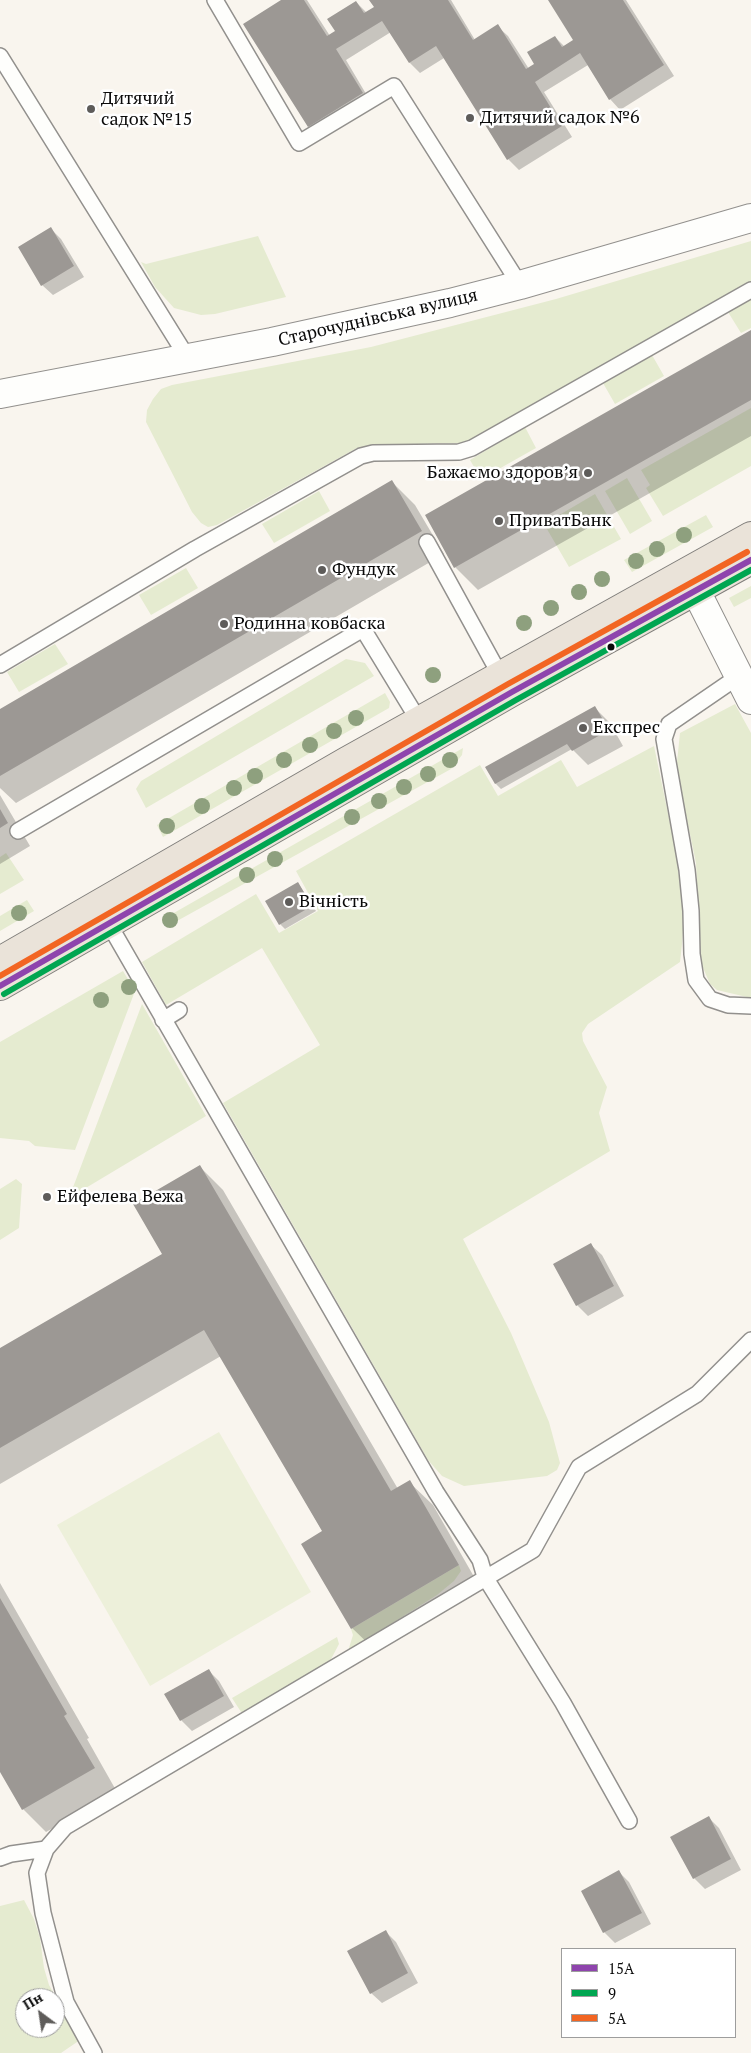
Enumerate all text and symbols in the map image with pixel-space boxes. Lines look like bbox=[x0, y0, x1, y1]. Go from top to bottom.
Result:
place label: Дитячий садок №15 bbox=[101, 88, 192, 130]
marker: Дитячий садок №15 bbox=[85, 103, 97, 115]
place label: Дитячий садок №6 bbox=[480, 107, 640, 129]
marker: Дитячий садок №6 bbox=[464, 112, 476, 124]
street label: Старочуднівська вулиця bbox=[276, 285, 480, 351]
place label: Бажаємо здоровʼя bbox=[427, 462, 578, 484]
marker: Бажаємо здоровʼя bbox=[582, 467, 594, 479]
place label: ПриватБанк bbox=[509, 510, 611, 532]
marker: ПриватБанк bbox=[493, 515, 505, 527]
place label: Фундук bbox=[332, 559, 395, 581]
marker: Фундук bbox=[316, 564, 328, 576]
place label: Родинна ковбаска bbox=[234, 613, 386, 635]
marker: Родинна ковбаска bbox=[218, 618, 230, 630]
unlabelled marker bbox=[606, 642, 616, 652]
place label: Експрес bbox=[593, 717, 660, 739]
marker: Експрес bbox=[577, 722, 589, 734]
place label: Вічність bbox=[299, 891, 368, 913]
marker: Вічність bbox=[283, 896, 295, 908]
place label: Ейфелева Вежа bbox=[57, 1186, 184, 1208]
marker: Ейфелева Вежа bbox=[41, 1191, 53, 1203]
legend bbox=[561, 1948, 736, 2038]
text: 15A bbox=[608, 1958, 634, 1978]
text: 9 bbox=[608, 1983, 616, 2003]
text: Пн bbox=[19, 1987, 46, 2014]
north arrow bbox=[15, 1988, 65, 2038]
text: 5А bbox=[608, 2008, 626, 2028]

